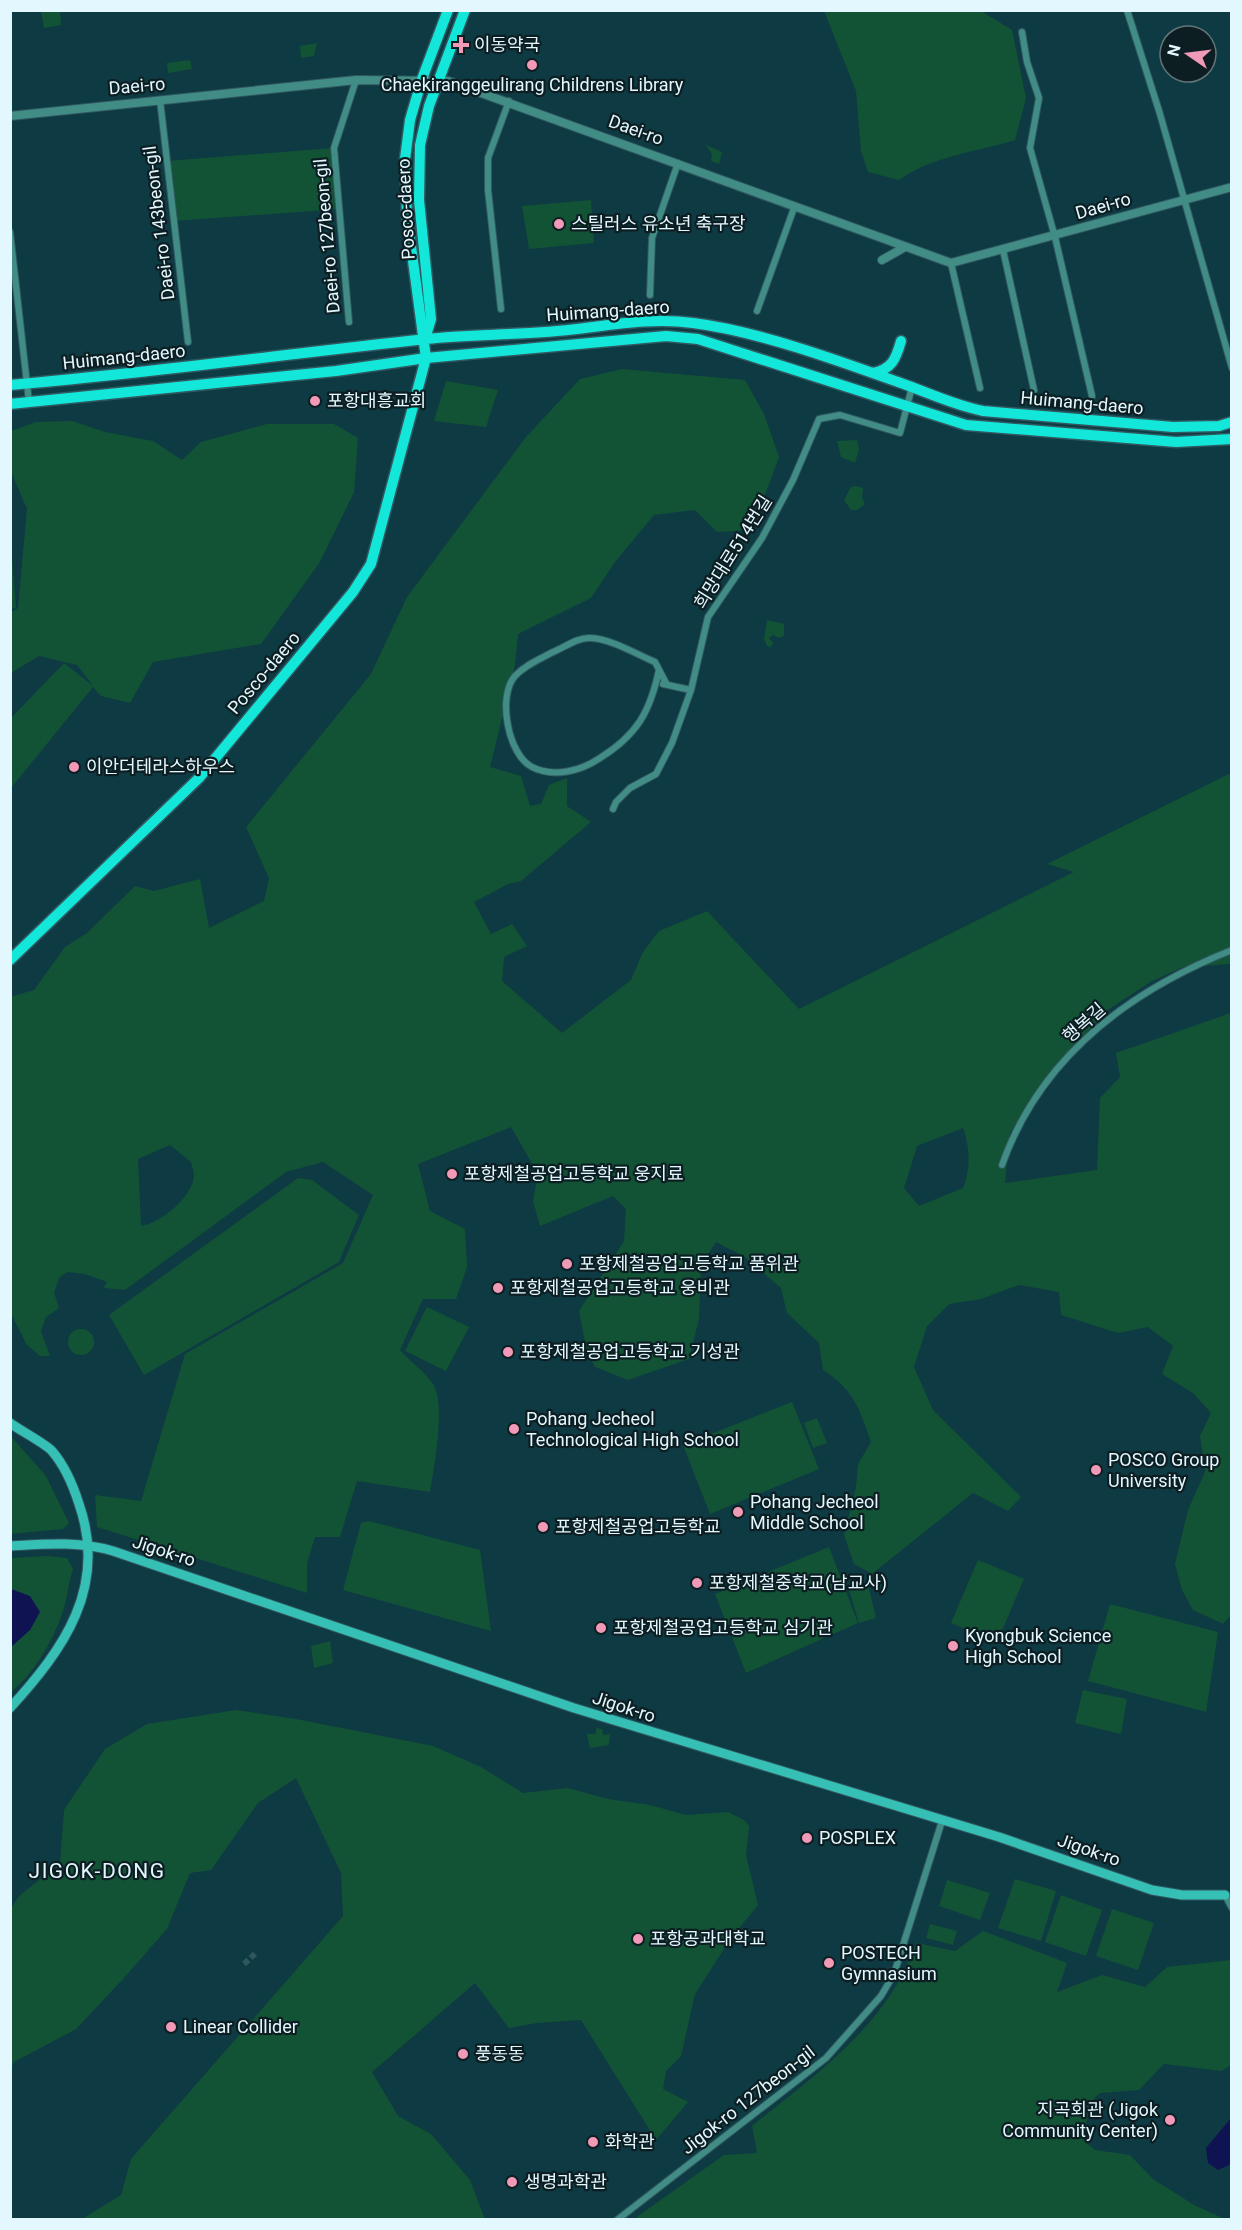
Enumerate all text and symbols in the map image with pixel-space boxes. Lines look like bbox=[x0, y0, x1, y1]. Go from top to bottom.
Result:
north arrow bbox=[1158, 24, 1218, 84]
place label: 이동약국 bbox=[474, 34, 540, 55]
marker: 이동약국 bbox=[452, 36, 470, 54]
text: N bbox=[1163, 43, 1185, 58]
marker: Chaekiranggeulirang Childrens Library bbox=[525, 58, 539, 72]
street label: Daei-ro bbox=[108, 73, 166, 98]
place label: Chaekiranggeulirang Childrens Library bbox=[381, 74, 684, 95]
street label: Daei-ro bbox=[606, 110, 666, 149]
street label: Daei-ro 143beon-gil bbox=[139, 145, 178, 301]
street label: Daei-ro 127beon-gil bbox=[309, 158, 344, 314]
street label: Posco-daero bbox=[392, 158, 419, 260]
street label: Daei-ro bbox=[1073, 188, 1133, 223]
place label: 스틸러스 유소년 축구장 bbox=[571, 213, 746, 234]
marker: 스틸러스 유소년 축구장 bbox=[552, 217, 566, 231]
street label: Huimang-daero bbox=[546, 296, 670, 325]
street label: Huimang-daero bbox=[61, 340, 186, 373]
street label: Huimang-daero bbox=[1020, 387, 1144, 418]
place label: 포항대흥교회 bbox=[327, 390, 426, 411]
marker: 포항대흥교회 bbox=[308, 394, 322, 408]
street label: 희망대로514번길 bbox=[689, 491, 776, 612]
street label: Posco-daero bbox=[223, 627, 304, 718]
place label: 이안더테라스하우스 bbox=[86, 756, 235, 777]
marker: 이안더테라스하우스 bbox=[67, 760, 81, 774]
street label: 행복길 bbox=[1058, 998, 1109, 1047]
place label: 포항제철공업고등학교 웅지료 bbox=[464, 1163, 684, 1184]
marker: 포항제철공업고등학교 웅지료 bbox=[445, 1167, 459, 1181]
place label: 포항제철공업고등학교 품위관 bbox=[579, 1253, 799, 1274]
marker: 포항제철공업고등학교 품위관 bbox=[560, 1257, 574, 1271]
place label: 포항제철공업고등학교 웅비관 bbox=[510, 1277, 730, 1298]
marker: 포항제철공업고등학교 웅비관 bbox=[491, 1281, 505, 1295]
place label: 포항제철공업고등학교 기성관 bbox=[520, 1341, 740, 1362]
marker: 포항제철공업고등학교 기성관 bbox=[501, 1345, 515, 1359]
place label: Pohang Jecheol Technological High School bbox=[526, 1408, 739, 1450]
marker: Pohang Jecheol Technological High School bbox=[507, 1422, 521, 1436]
place label: POSCO Group University bbox=[1108, 1449, 1219, 1491]
marker: POSCO Group University bbox=[1089, 1463, 1103, 1477]
place label: Pohang Jecheol Middle School bbox=[750, 1491, 879, 1533]
marker: Pohang Jecheol Middle School bbox=[731, 1505, 745, 1519]
place label: 포항제철공업고등학교 bbox=[555, 1516, 721, 1537]
marker: 포항제철공업고등학교 bbox=[536, 1520, 550, 1534]
street label: Jigok-ro bbox=[130, 1531, 198, 1571]
place label: 포항제철중학교(남교사) bbox=[709, 1572, 887, 1594]
marker: 포항제철중학교(남교사) bbox=[690, 1576, 704, 1590]
place label: 포항제철공업고등학교 심기관 bbox=[613, 1617, 833, 1638]
marker: 포항제철공업고등학교 심기관 bbox=[594, 1621, 608, 1635]
place label: Kyongbuk Science High School bbox=[965, 1625, 1111, 1667]
marker: Kyongbuk Science High School bbox=[946, 1639, 960, 1653]
street label: Jigok-ro bbox=[590, 1687, 658, 1727]
place label: POSPLEX bbox=[819, 1827, 896, 1848]
street label: Jigok-ro bbox=[1055, 1829, 1123, 1870]
marker: POSPLEX bbox=[800, 1831, 814, 1845]
district label: JIGOK-DONG bbox=[29, 1859, 165, 1883]
place label: 포항공과대학교 bbox=[650, 1928, 766, 1949]
marker: 포항공과대학교 bbox=[631, 1932, 645, 1946]
place label: POSTECH Gymnasium bbox=[841, 1942, 937, 1984]
marker: POSTECH Gymnasium bbox=[822, 1956, 836, 1970]
place label: Linear Collider bbox=[183, 2016, 298, 2037]
marker: Linear Collider bbox=[164, 2020, 178, 2034]
street label: Jigok-ro 127beon-gil bbox=[677, 2041, 819, 2158]
place label: 풍동동 bbox=[475, 2043, 525, 2064]
marker: 풍동동 bbox=[456, 2047, 470, 2061]
place label: 지곡회관 (Jigok Community Center) bbox=[1002, 2099, 1159, 2142]
marker: 지곡회관 (Jigok Community Center) bbox=[1163, 2113, 1177, 2127]
place label: 화학관 bbox=[605, 2131, 655, 2152]
marker: 화학관 bbox=[586, 2135, 600, 2149]
place label: 생명과학관 bbox=[524, 2171, 607, 2192]
marker: 생명과학관 bbox=[505, 2175, 519, 2189]

